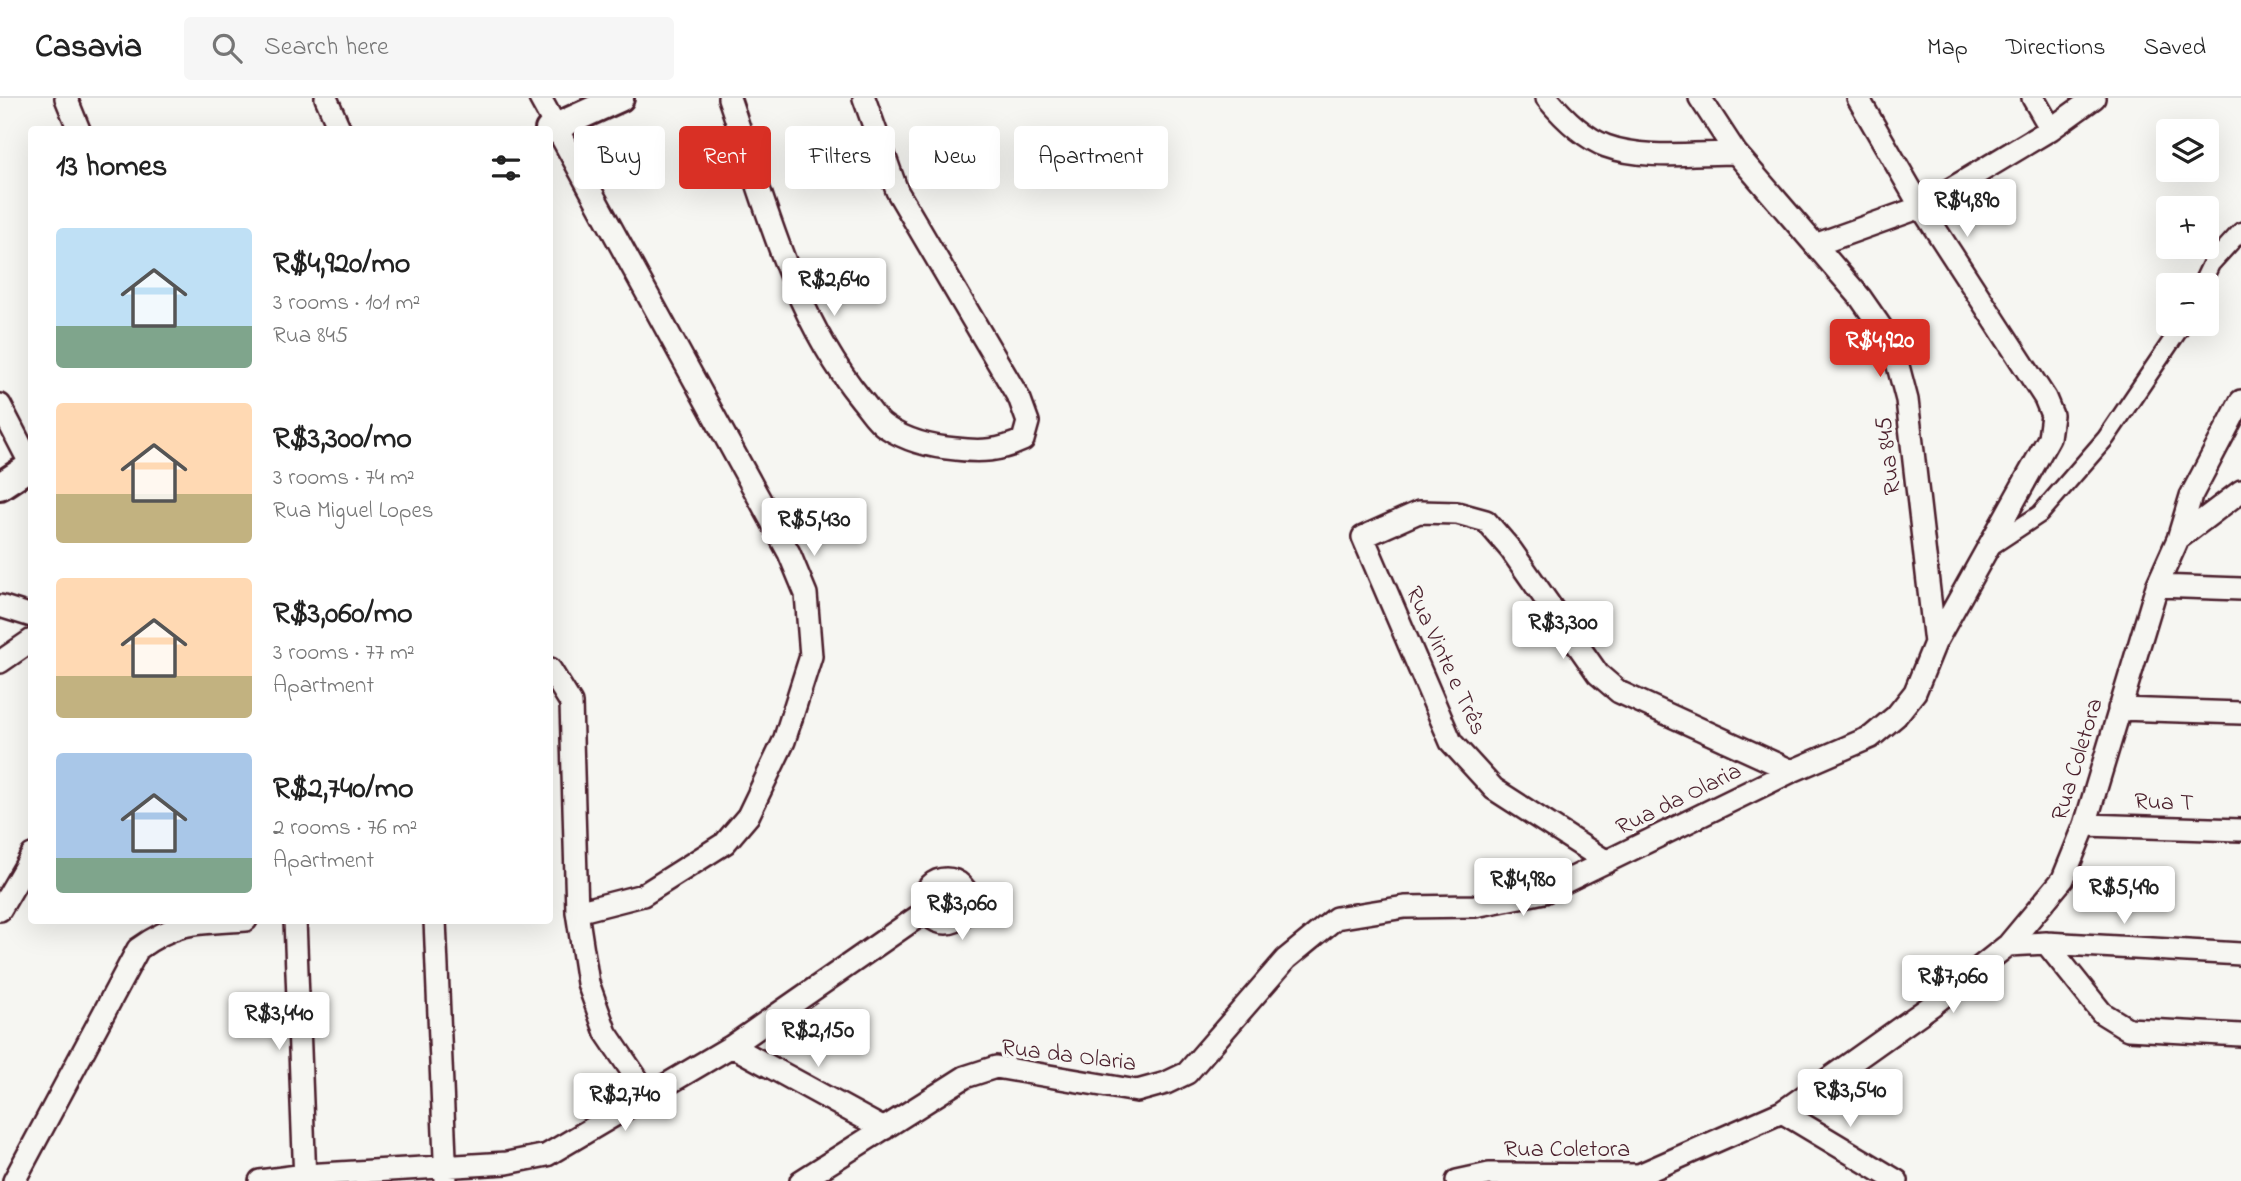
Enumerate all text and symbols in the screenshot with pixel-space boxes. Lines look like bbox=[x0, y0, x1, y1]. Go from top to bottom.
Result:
search box bbox=[184, 17, 674, 80]
text: Casavia bbox=[35, 24, 142, 72]
icon: search bbox=[208, 29, 246, 67]
text: Search here bbox=[264, 29, 389, 67]
text: Map bbox=[1927, 31, 1968, 66]
text: Directions bbox=[2006, 31, 2105, 66]
text: Saved bbox=[2143, 31, 2206, 66]
map controls bbox=[2156, 119, 2219, 336]
button: layers bbox=[2156, 119, 2219, 182]
chip: Buy bbox=[574, 126, 665, 189]
chip: Rent bbox=[679, 126, 771, 189]
chip: Filters bbox=[785, 126, 895, 189]
chip: New bbox=[909, 126, 1000, 189]
chip: Apartment bbox=[1014, 126, 1168, 189]
text: 13 homes bbox=[56, 146, 167, 190]
icon: filters bbox=[487, 149, 525, 187]
pin: R$4,890 bbox=[1902, 180, 2032, 239]
text: R$4,890 bbox=[1934, 185, 2000, 218]
button: + bbox=[2156, 196, 2219, 259]
text: R$4,920/mo bbox=[273, 243, 410, 287]
icon: home bbox=[112, 256, 196, 340]
pin: R$2,640 bbox=[769, 258, 899, 318]
text: R$2,640 bbox=[798, 264, 870, 297]
button: − bbox=[2156, 273, 2219, 336]
text: 3 rooms · 101 m² bbox=[273, 287, 420, 320]
text: Rua 845 bbox=[273, 320, 348, 353]
pin: R$4,920 bbox=[1815, 320, 1945, 379]
text: R$4,920 bbox=[1846, 325, 1914, 358]
street label: Rua 845 bbox=[1867, 414, 1912, 497]
text: R$3,300/mo bbox=[273, 418, 412, 462]
icon: home bbox=[112, 431, 196, 515]
text: 3 rooms · 74 m² bbox=[273, 462, 415, 495]
text: Rua Miguel Lopes bbox=[273, 495, 433, 528]
pin: R$5,430 bbox=[749, 498, 879, 558]
text: R$5,430 bbox=[778, 504, 850, 537]
street label: Rua Vinte e Três bbox=[1395, 581, 1494, 741]
text: R$3,060/mo bbox=[273, 593, 413, 637]
pin: R$3,300 bbox=[1498, 602, 1628, 661]
icon: home bbox=[112, 606, 196, 690]
text: R$3,300 bbox=[1528, 607, 1598, 640]
text: 3 rooms · 77 m² bbox=[273, 637, 415, 670]
text: Apartment bbox=[273, 670, 374, 703]
street label: Rua Coletora bbox=[2043, 694, 2114, 825]
street label: Rua da Olaria bbox=[1610, 755, 1748, 846]
text: R$2,740/mo bbox=[273, 768, 414, 812]
icon: home bbox=[112, 781, 196, 865]
street label: Rua T bbox=[2133, 785, 2195, 822]
text: 2 rooms · 76 m² bbox=[273, 812, 417, 845]
text: Apartment bbox=[273, 845, 374, 878]
pin: R$4,980 bbox=[1458, 858, 1588, 918]
text: R$4,980 bbox=[1490, 864, 1556, 897]
pin: R$5,490 bbox=[2059, 866, 2189, 926]
text: R$5,490 bbox=[2089, 872, 2159, 905]
pin: R$3,060 bbox=[897, 882, 1027, 942]
text: R$3,060 bbox=[927, 888, 997, 921]
pin: R$7,060 bbox=[1888, 956, 2018, 1015]
text: R$7,060 bbox=[1918, 961, 1988, 994]
pin: R$3,440 bbox=[214, 992, 344, 1052]
text: R$3,440 bbox=[245, 998, 313, 1031]
pin: R$2,150 bbox=[753, 1010, 883, 1069]
text: R$2,150 bbox=[782, 1015, 854, 1048]
street label: Rua da Olaria bbox=[999, 1031, 1138, 1082]
pin: R$3,540 bbox=[1785, 1070, 1915, 1129]
pin: R$2,740 bbox=[560, 1074, 690, 1133]
text: R$3,540 bbox=[1814, 1075, 1886, 1108]
text: R$2,740 bbox=[590, 1079, 660, 1112]
street label: Rua Coletora bbox=[1504, 1133, 1630, 1168]

